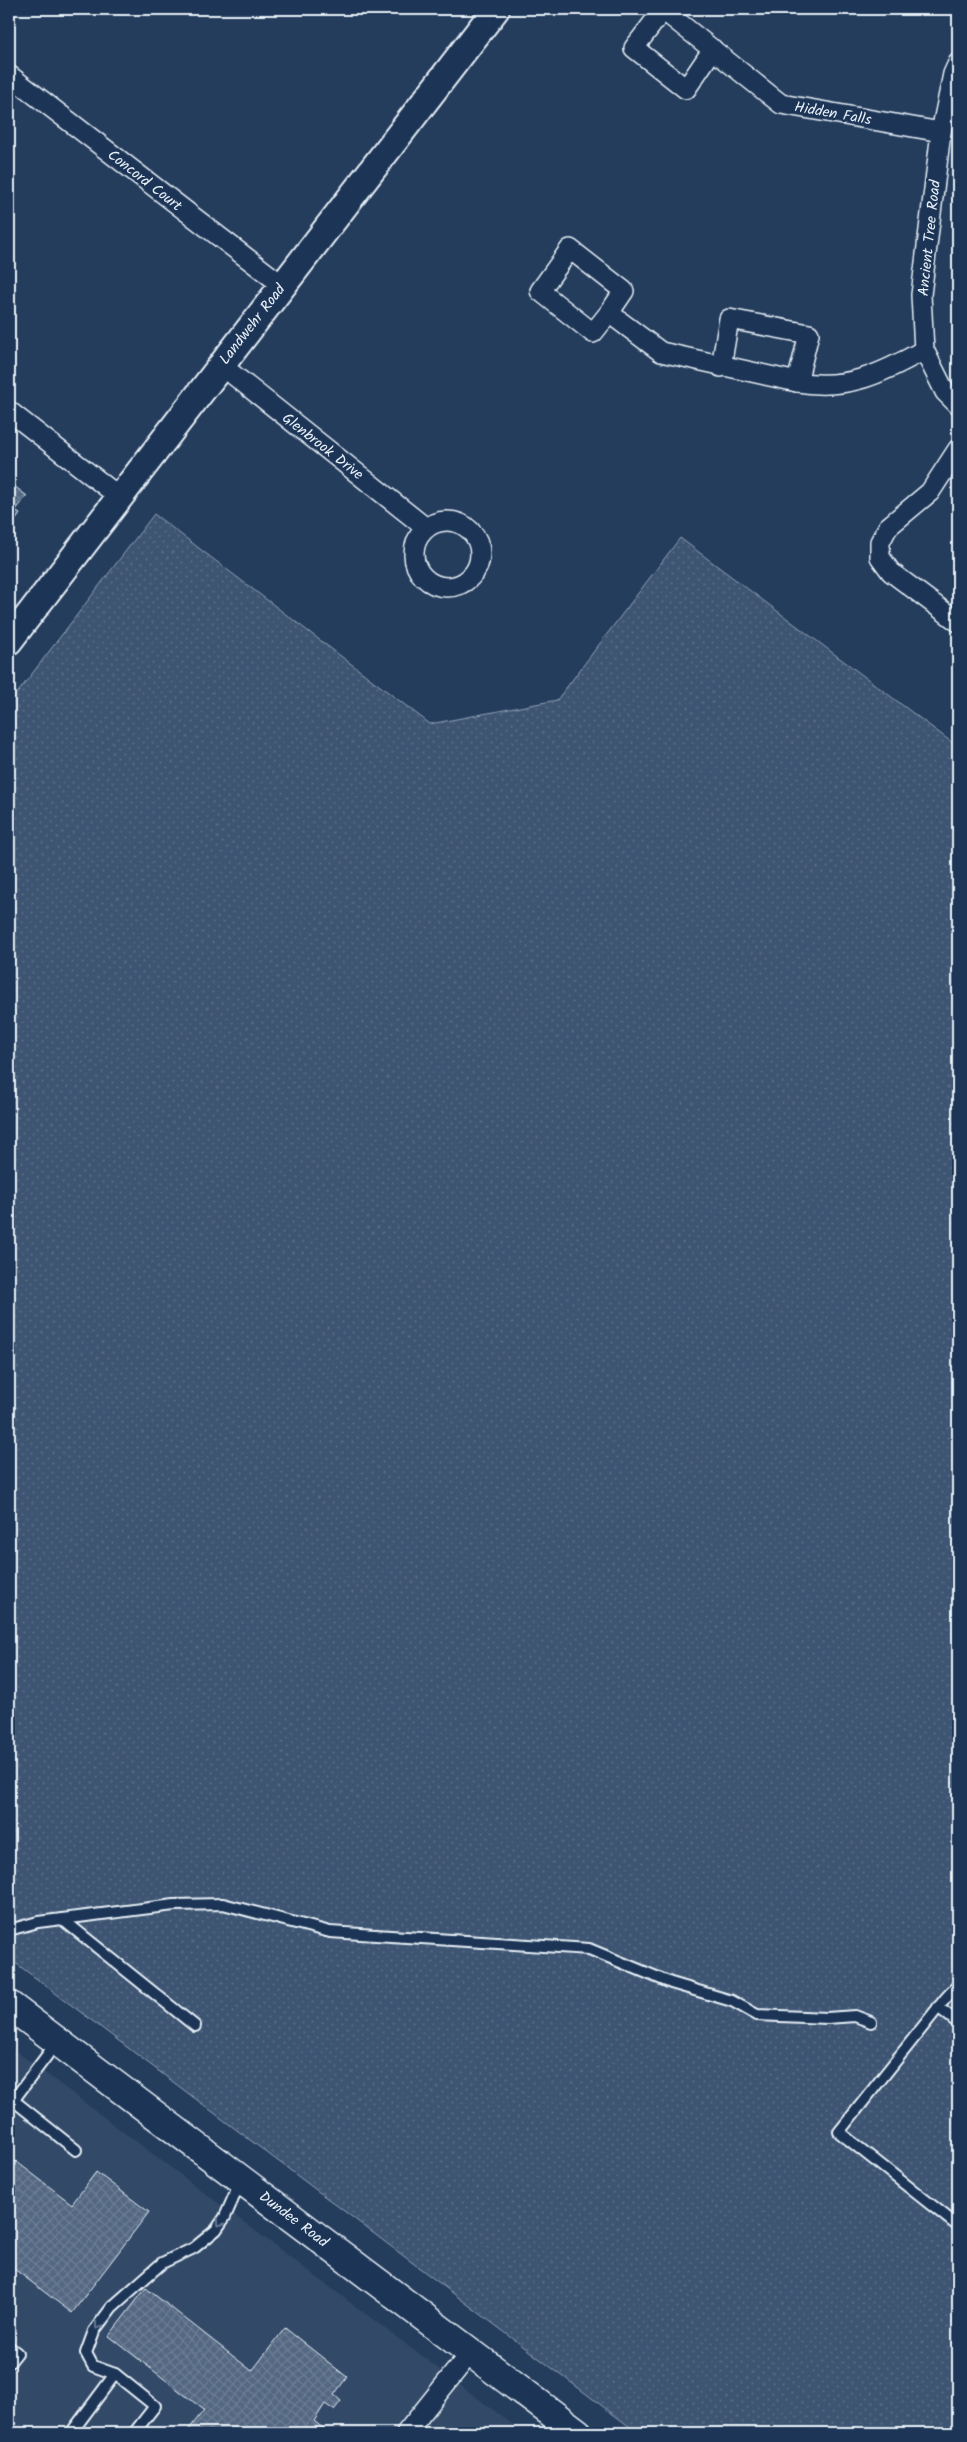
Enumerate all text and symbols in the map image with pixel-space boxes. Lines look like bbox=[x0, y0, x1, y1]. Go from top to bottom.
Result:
street label: Hidden Falls bbox=[792, 95, 874, 133]
street label: Concord Court bbox=[102, 144, 187, 218]
street label: Ancient Tree Road bbox=[912, 178, 948, 297]
street label: Landwehr Road bbox=[214, 279, 292, 370]
street label: Glenbrook Drive bbox=[276, 407, 369, 487]
street label: Dundee Road bbox=[253, 2186, 334, 2254]
one-way arrow bbox=[217, 2217, 226, 2227]
one-way arrow bbox=[95, 2320, 104, 2330]

